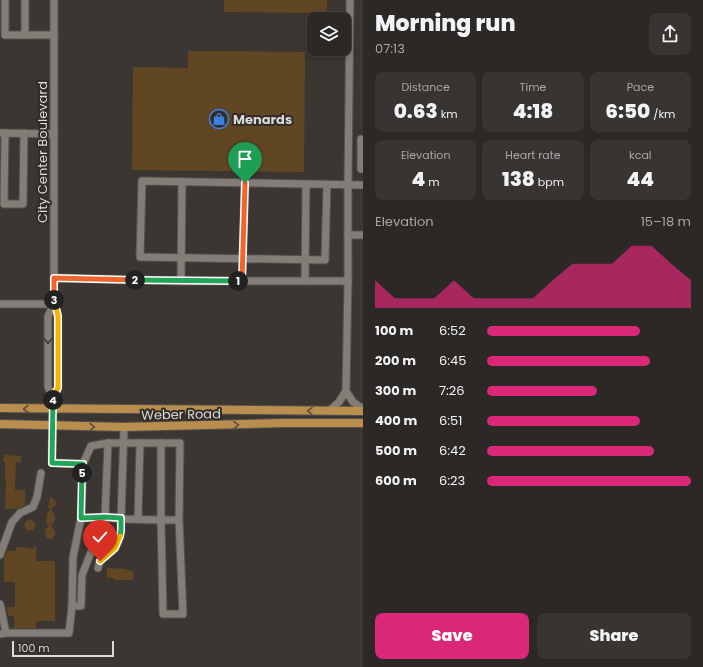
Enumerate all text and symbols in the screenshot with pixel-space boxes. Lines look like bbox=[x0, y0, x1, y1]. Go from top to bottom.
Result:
text: Morning run bbox=[375, 8, 516, 39]
map controls bbox=[307, 12, 351, 56]
button: layers bbox=[307, 12, 351, 56]
button: share bbox=[649, 13, 691, 55]
text: 07:13 bbox=[375, 39, 405, 58]
text: Distance bbox=[402, 79, 450, 95]
text: Time bbox=[520, 79, 546, 95]
text: Pace bbox=[627, 79, 654, 95]
street label: City Center Boulevard bbox=[33, 81, 52, 223]
text: 0.63 bbox=[394, 97, 438, 125]
text: 4:18 bbox=[513, 97, 553, 125]
text: 6:50 bbox=[605, 97, 650, 125]
text: km bbox=[438, 106, 458, 122]
text: /km bbox=[650, 106, 675, 122]
shop icon: Menards bbox=[208, 108, 230, 130]
place label: Menards bbox=[233, 110, 292, 129]
pin bbox=[228, 142, 262, 183]
text: Elevation bbox=[401, 147, 450, 163]
text: Heart rate bbox=[505, 147, 561, 163]
text: kcal bbox=[629, 147, 652, 163]
icon: arrive bbox=[234, 148, 256, 170]
text: 4 bbox=[412, 165, 425, 193]
text: 138 bbox=[502, 165, 535, 193]
text: 44 bbox=[627, 165, 654, 193]
text: m bbox=[425, 174, 440, 190]
text: bpm bbox=[535, 174, 564, 190]
text: Elevation bbox=[375, 212, 434, 231]
text: 15–18 m bbox=[641, 212, 691, 231]
pin: 2 bbox=[125, 270, 145, 290]
pin: 1 bbox=[228, 271, 248, 291]
text: 2 bbox=[132, 272, 138, 288]
text: 1 bbox=[236, 273, 240, 289]
pin: 3 bbox=[44, 290, 64, 310]
text: 3 bbox=[51, 292, 57, 308]
text: 100 m bbox=[375, 321, 413, 340]
text: 6:52 bbox=[439, 321, 466, 340]
one-way arrow bbox=[44, 338, 52, 344]
text: 200 m bbox=[375, 351, 416, 370]
text: 6:45 bbox=[439, 351, 466, 370]
text: 300 m bbox=[375, 381, 416, 400]
text: 7:26 bbox=[439, 381, 465, 400]
pin: 4 bbox=[43, 390, 63, 410]
text: 4 bbox=[49, 392, 57, 408]
street label: Weber Road bbox=[141, 404, 221, 425]
one-way arrow bbox=[23, 405, 29, 413]
one-way arrow bbox=[307, 407, 313, 415]
text: 400 m bbox=[375, 411, 417, 430]
text: 6:51 bbox=[439, 411, 462, 430]
one-way arrow bbox=[233, 420, 239, 429]
one-way arrow bbox=[89, 423, 95, 431]
text: 500 m bbox=[375, 441, 417, 460]
text: 6:42 bbox=[439, 441, 466, 460]
pin: 5 bbox=[72, 463, 92, 483]
text: 5 bbox=[78, 465, 86, 481]
text: 600 m bbox=[375, 471, 417, 490]
text: 6:23 bbox=[439, 471, 465, 490]
pin bbox=[83, 520, 117, 561]
icon: check bbox=[89, 526, 111, 548]
button: Save bbox=[375, 613, 529, 659]
button: Share bbox=[537, 613, 691, 659]
scale bar bbox=[12, 639, 114, 658]
text: 100 m bbox=[18, 640, 50, 656]

